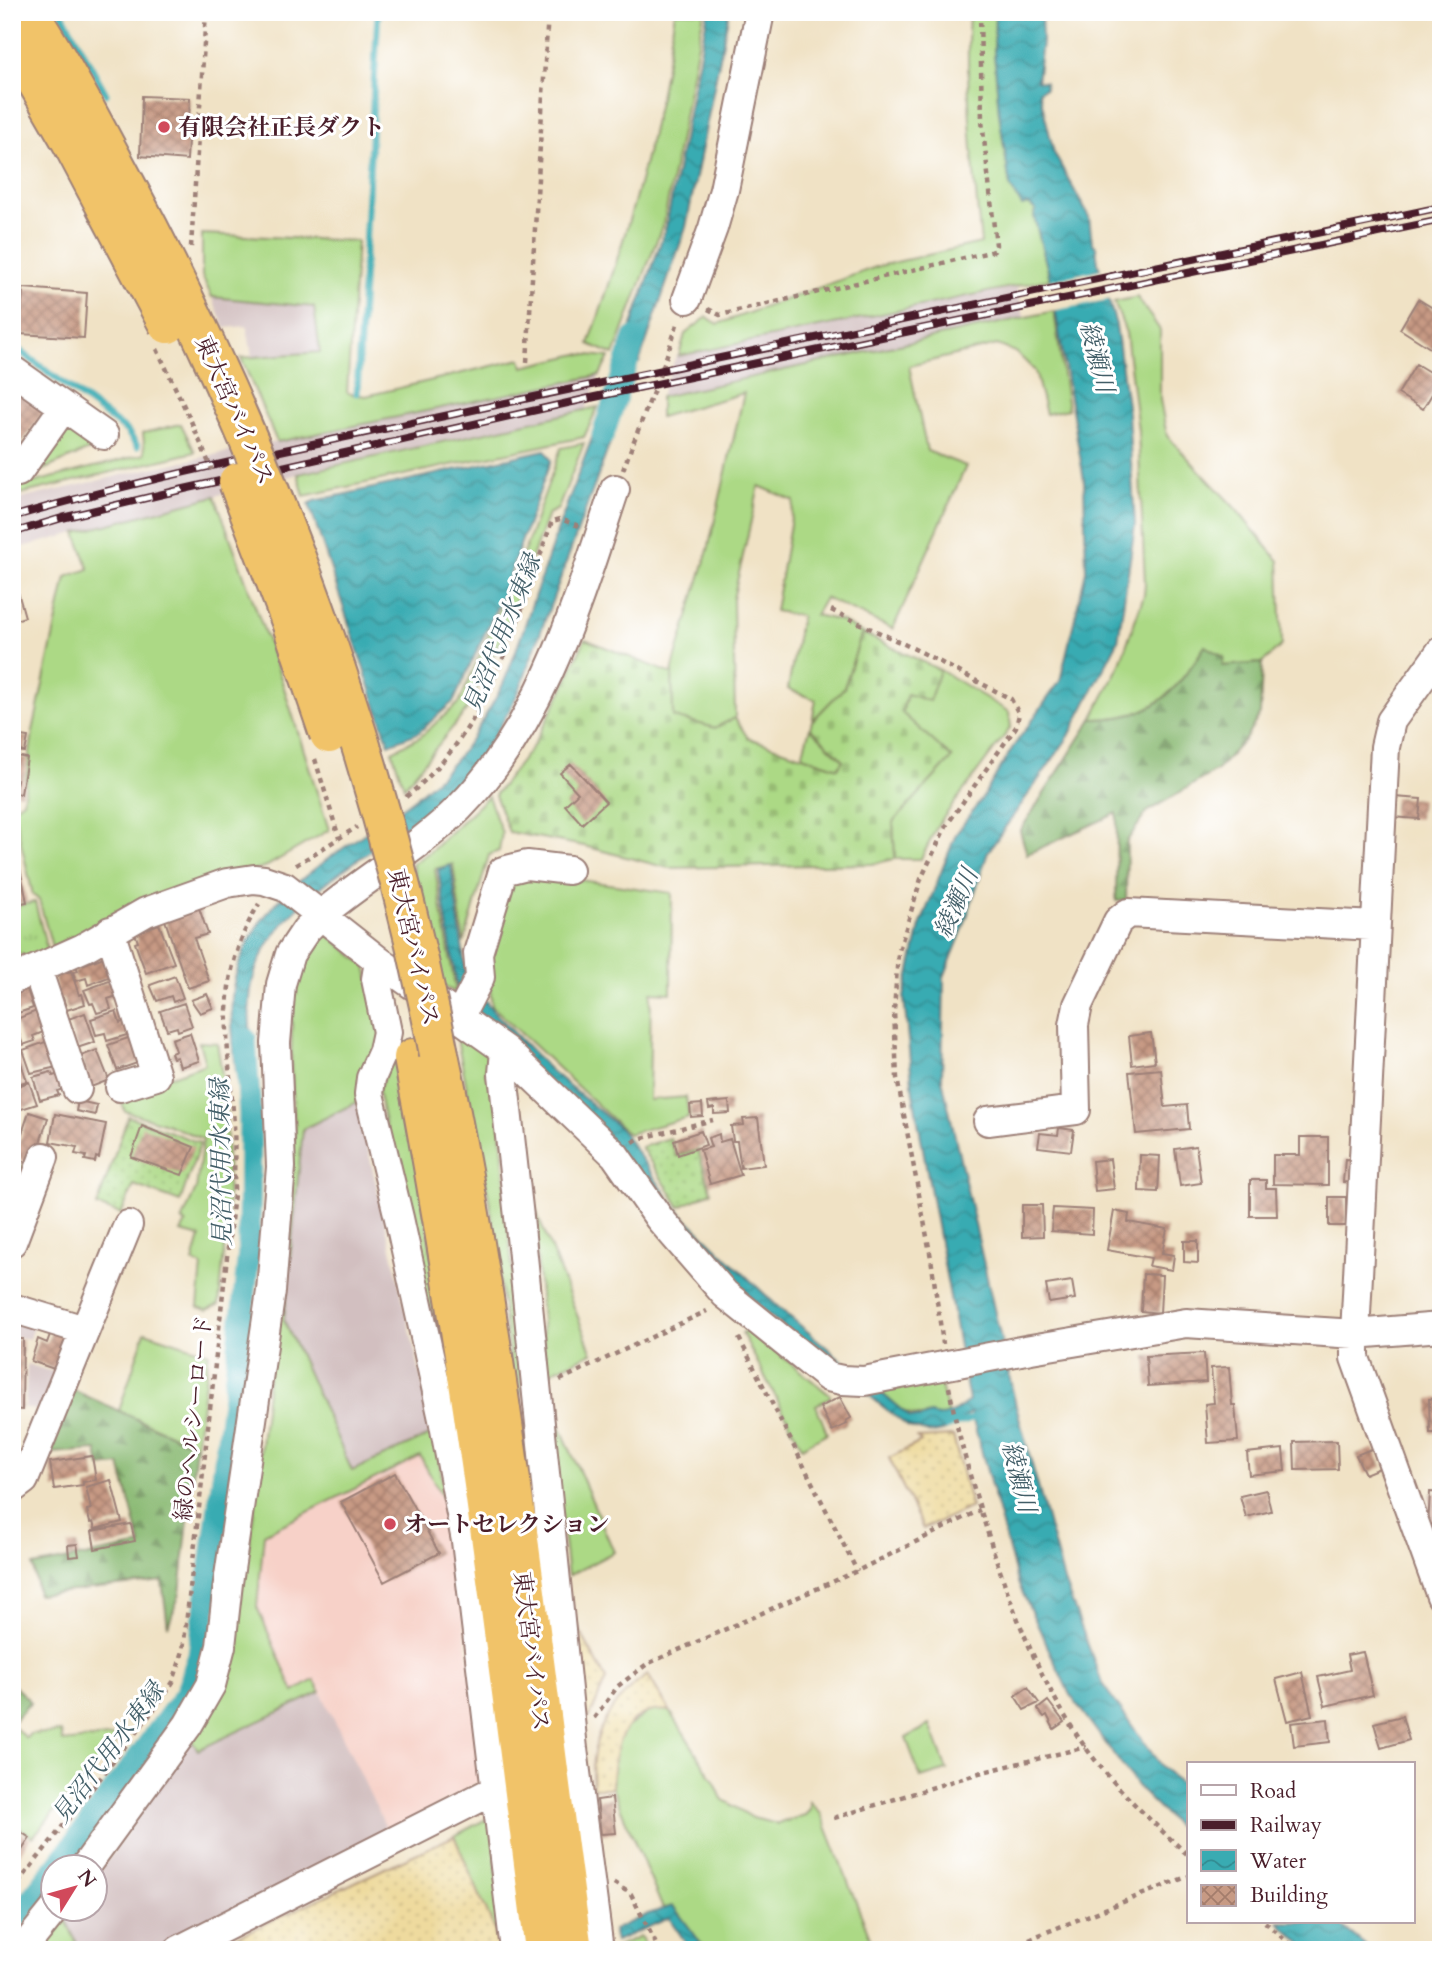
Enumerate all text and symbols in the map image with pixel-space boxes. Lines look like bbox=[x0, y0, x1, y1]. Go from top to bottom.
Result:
place label: 有限会社正長ダクト bbox=[178, 112, 385, 143]
marker: 有限会社正長ダクト bbox=[156, 119, 172, 135]
water label: 綾瀬川 bbox=[1072, 318, 1122, 399]
street label: 東大宮バイパス bbox=[188, 331, 281, 490]
water label: 見沼代用水東縁 bbox=[456, 547, 550, 718]
water label: 綾瀬川 bbox=[927, 861, 987, 943]
street label: 東大宮バイパス bbox=[380, 865, 447, 1029]
water label: 見沼代用水東縁 bbox=[203, 1076, 239, 1247]
street label: 緑のヘルシーロード bbox=[167, 1314, 220, 1522]
water label: 綾瀬川 bbox=[994, 1438, 1044, 1519]
place label: オートセレクション bbox=[404, 1509, 609, 1540]
marker: オートセレクション bbox=[382, 1516, 398, 1532]
street label: 東大宮バイパス bbox=[506, 1569, 557, 1733]
water label: 見沼代用水東縁 bbox=[45, 1674, 174, 1830]
legend bbox=[1187, 1762, 1414, 1924]
text: Road bbox=[1250, 1777, 1296, 1806]
text: Railway bbox=[1250, 1811, 1322, 1840]
text: Water bbox=[1249, 1847, 1306, 1876]
north arrow bbox=[38, 1854, 108, 1924]
text: N bbox=[71, 1864, 102, 1893]
text: Building bbox=[1250, 1881, 1328, 1910]

